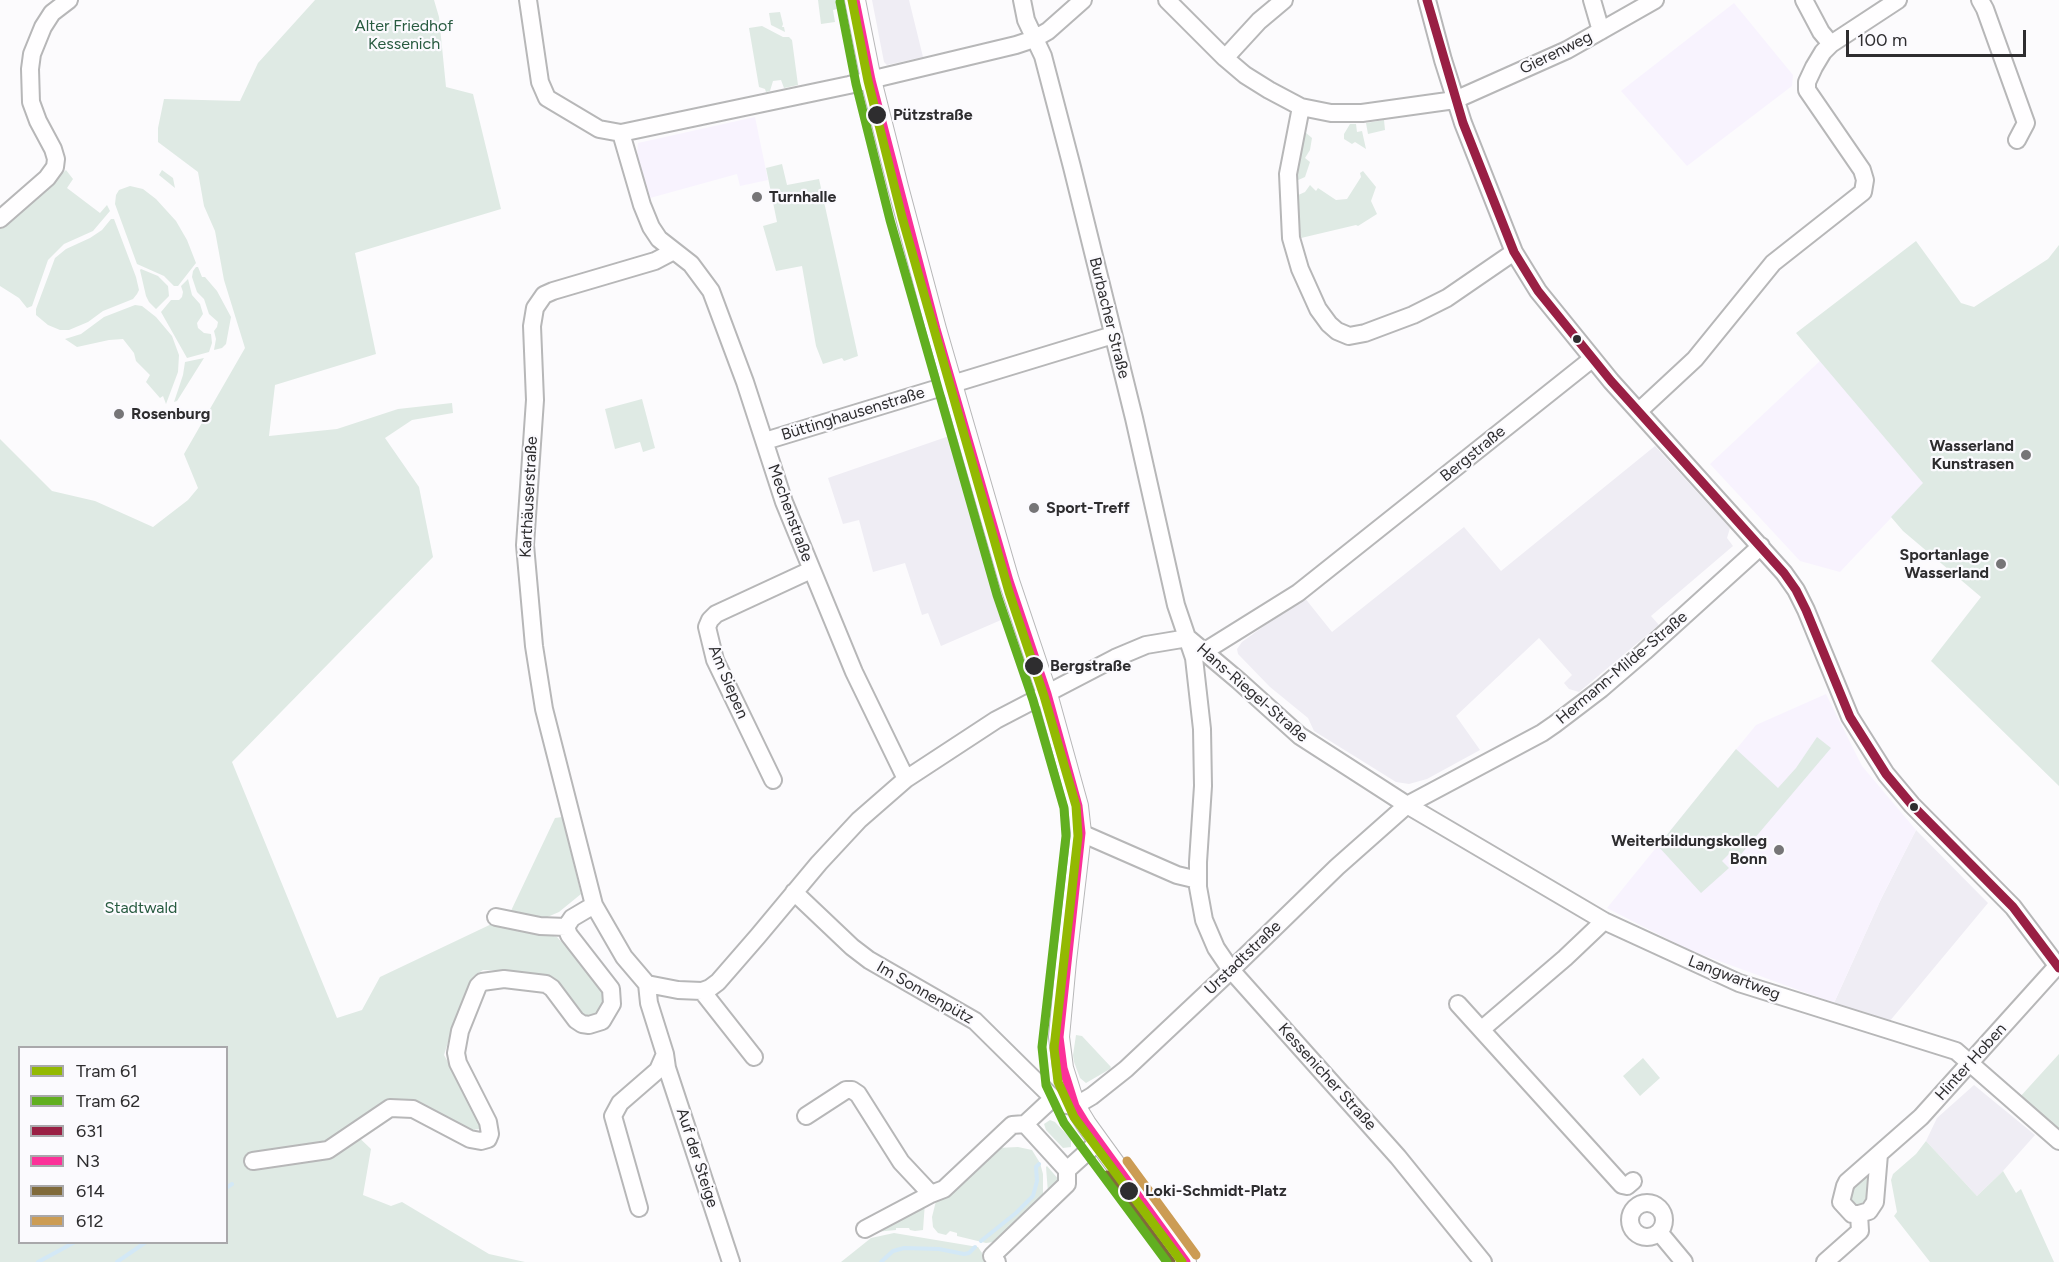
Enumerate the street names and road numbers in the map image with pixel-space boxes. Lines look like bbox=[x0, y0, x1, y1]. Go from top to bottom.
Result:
street label: Gierenweg bbox=[1517, 27, 1595, 79]
street label: Burbacher Straße bbox=[1085, 255, 1133, 381]
street label: Büttinghausenstraße bbox=[779, 383, 927, 445]
street label: Bergstraße bbox=[1437, 422, 1509, 486]
street label: Karthäuserstraße bbox=[516, 436, 542, 558]
street label: Mechenstraße bbox=[763, 462, 817, 564]
street label: Hermann-Milde-Straße bbox=[1553, 608, 1691, 728]
street label: Hans-Riegel-Straße bbox=[1192, 639, 1312, 747]
street label: Am Siepen bbox=[704, 642, 752, 722]
street label: Urstadtstraße bbox=[1201, 917, 1285, 999]
street label: Langwartweg bbox=[1685, 952, 1783, 1004]
street label: Im Sonnenpütz bbox=[873, 957, 977, 1029]
street label: Kessenicher Straße bbox=[1274, 1019, 1380, 1135]
street label: Hinter Hoben bbox=[1931, 1019, 2011, 1105]
street label: Auf der Steige bbox=[672, 1106, 722, 1210]

